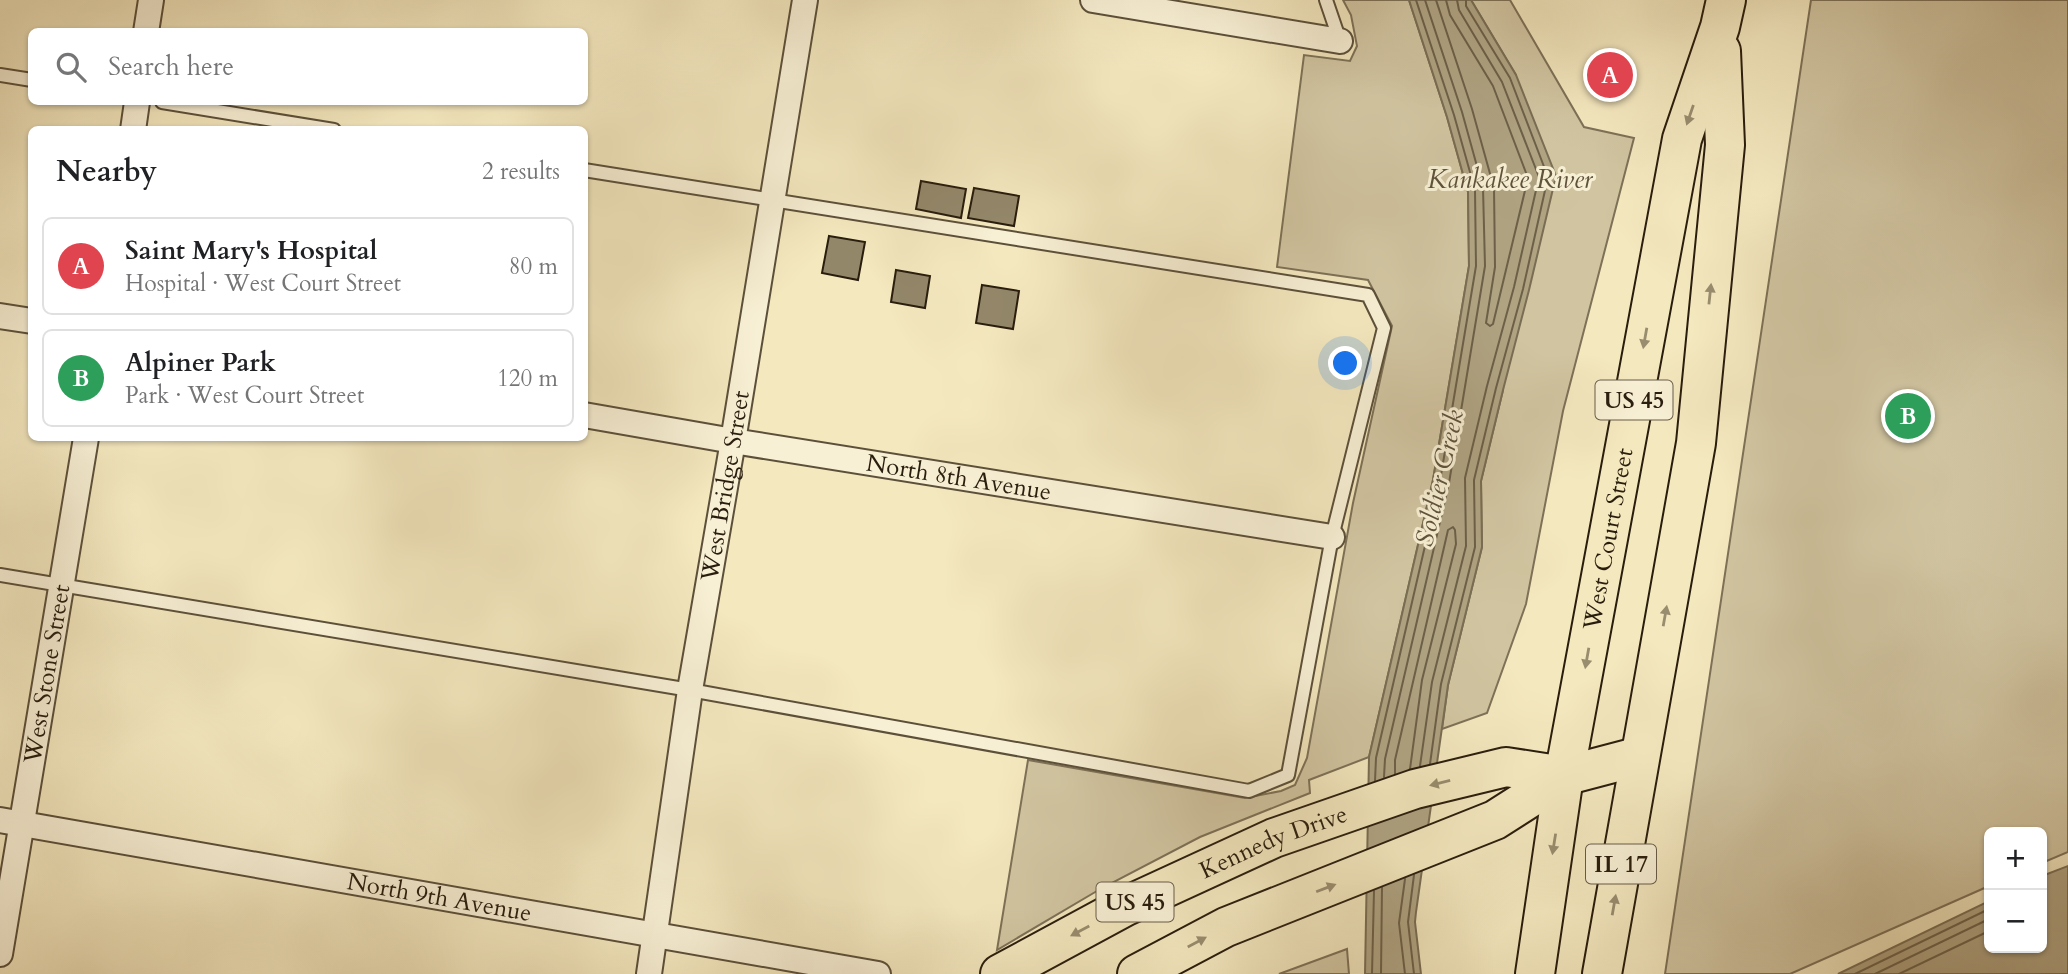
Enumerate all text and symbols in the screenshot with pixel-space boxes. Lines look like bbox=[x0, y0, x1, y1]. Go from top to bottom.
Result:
search box bbox=[28, 28, 588, 105]
icon: search bbox=[52, 48, 90, 86]
text: Search here bbox=[108, 49, 234, 84]
pin: A bbox=[1587, 49, 1633, 101]
one-way arrow bbox=[1684, 105, 1695, 126]
text: Nearby bbox=[56, 151, 157, 192]
text: 2 results bbox=[482, 156, 560, 187]
water label: Kankakee River bbox=[1428, 162, 1594, 197]
text: Saint Mary's Hospital bbox=[125, 233, 377, 268]
text: A bbox=[72, 251, 90, 282]
text: 80 m bbox=[509, 251, 558, 282]
text: Hospital · West Court Street bbox=[125, 268, 401, 299]
one-way arrow bbox=[1705, 283, 1716, 305]
one-way arrow bbox=[1640, 327, 1651, 349]
text: Alpiner Park bbox=[125, 345, 276, 380]
your location bbox=[1328, 346, 1362, 380]
text: B bbox=[73, 363, 89, 394]
text: 120 m bbox=[497, 363, 558, 394]
text: Park · West Court Street bbox=[125, 380, 364, 411]
road number: US 45 bbox=[1596, 380, 1672, 420]
street label: West Bridge Street bbox=[693, 388, 758, 585]
pin: B bbox=[1885, 390, 1931, 442]
water label: Soldier Creek bbox=[1407, 406, 1472, 550]
street label: West Court Street bbox=[1575, 445, 1641, 634]
street label: North 8th Avenue bbox=[864, 447, 1054, 509]
street label: West Stone Street bbox=[16, 582, 78, 767]
one-way arrow bbox=[1660, 605, 1671, 627]
one-way arrow bbox=[1581, 647, 1592, 669]
one-way arrow bbox=[1429, 778, 1451, 789]
street label: Kennedy Drive bbox=[1194, 798, 1352, 887]
map controls bbox=[1984, 827, 2047, 953]
button: + bbox=[1984, 827, 2047, 890]
one-way arrow bbox=[1549, 833, 1560, 855]
road number: IL 17 bbox=[1586, 844, 1656, 884]
street label: North 9th Avenue bbox=[344, 865, 534, 930]
road number: US 45 bbox=[1096, 882, 1174, 922]
one-way arrow bbox=[1315, 882, 1336, 893]
button: − bbox=[1984, 890, 2047, 953]
one-way arrow bbox=[1609, 894, 1620, 916]
one-way arrow bbox=[1070, 925, 1090, 937]
one-way arrow bbox=[1187, 937, 1207, 948]

